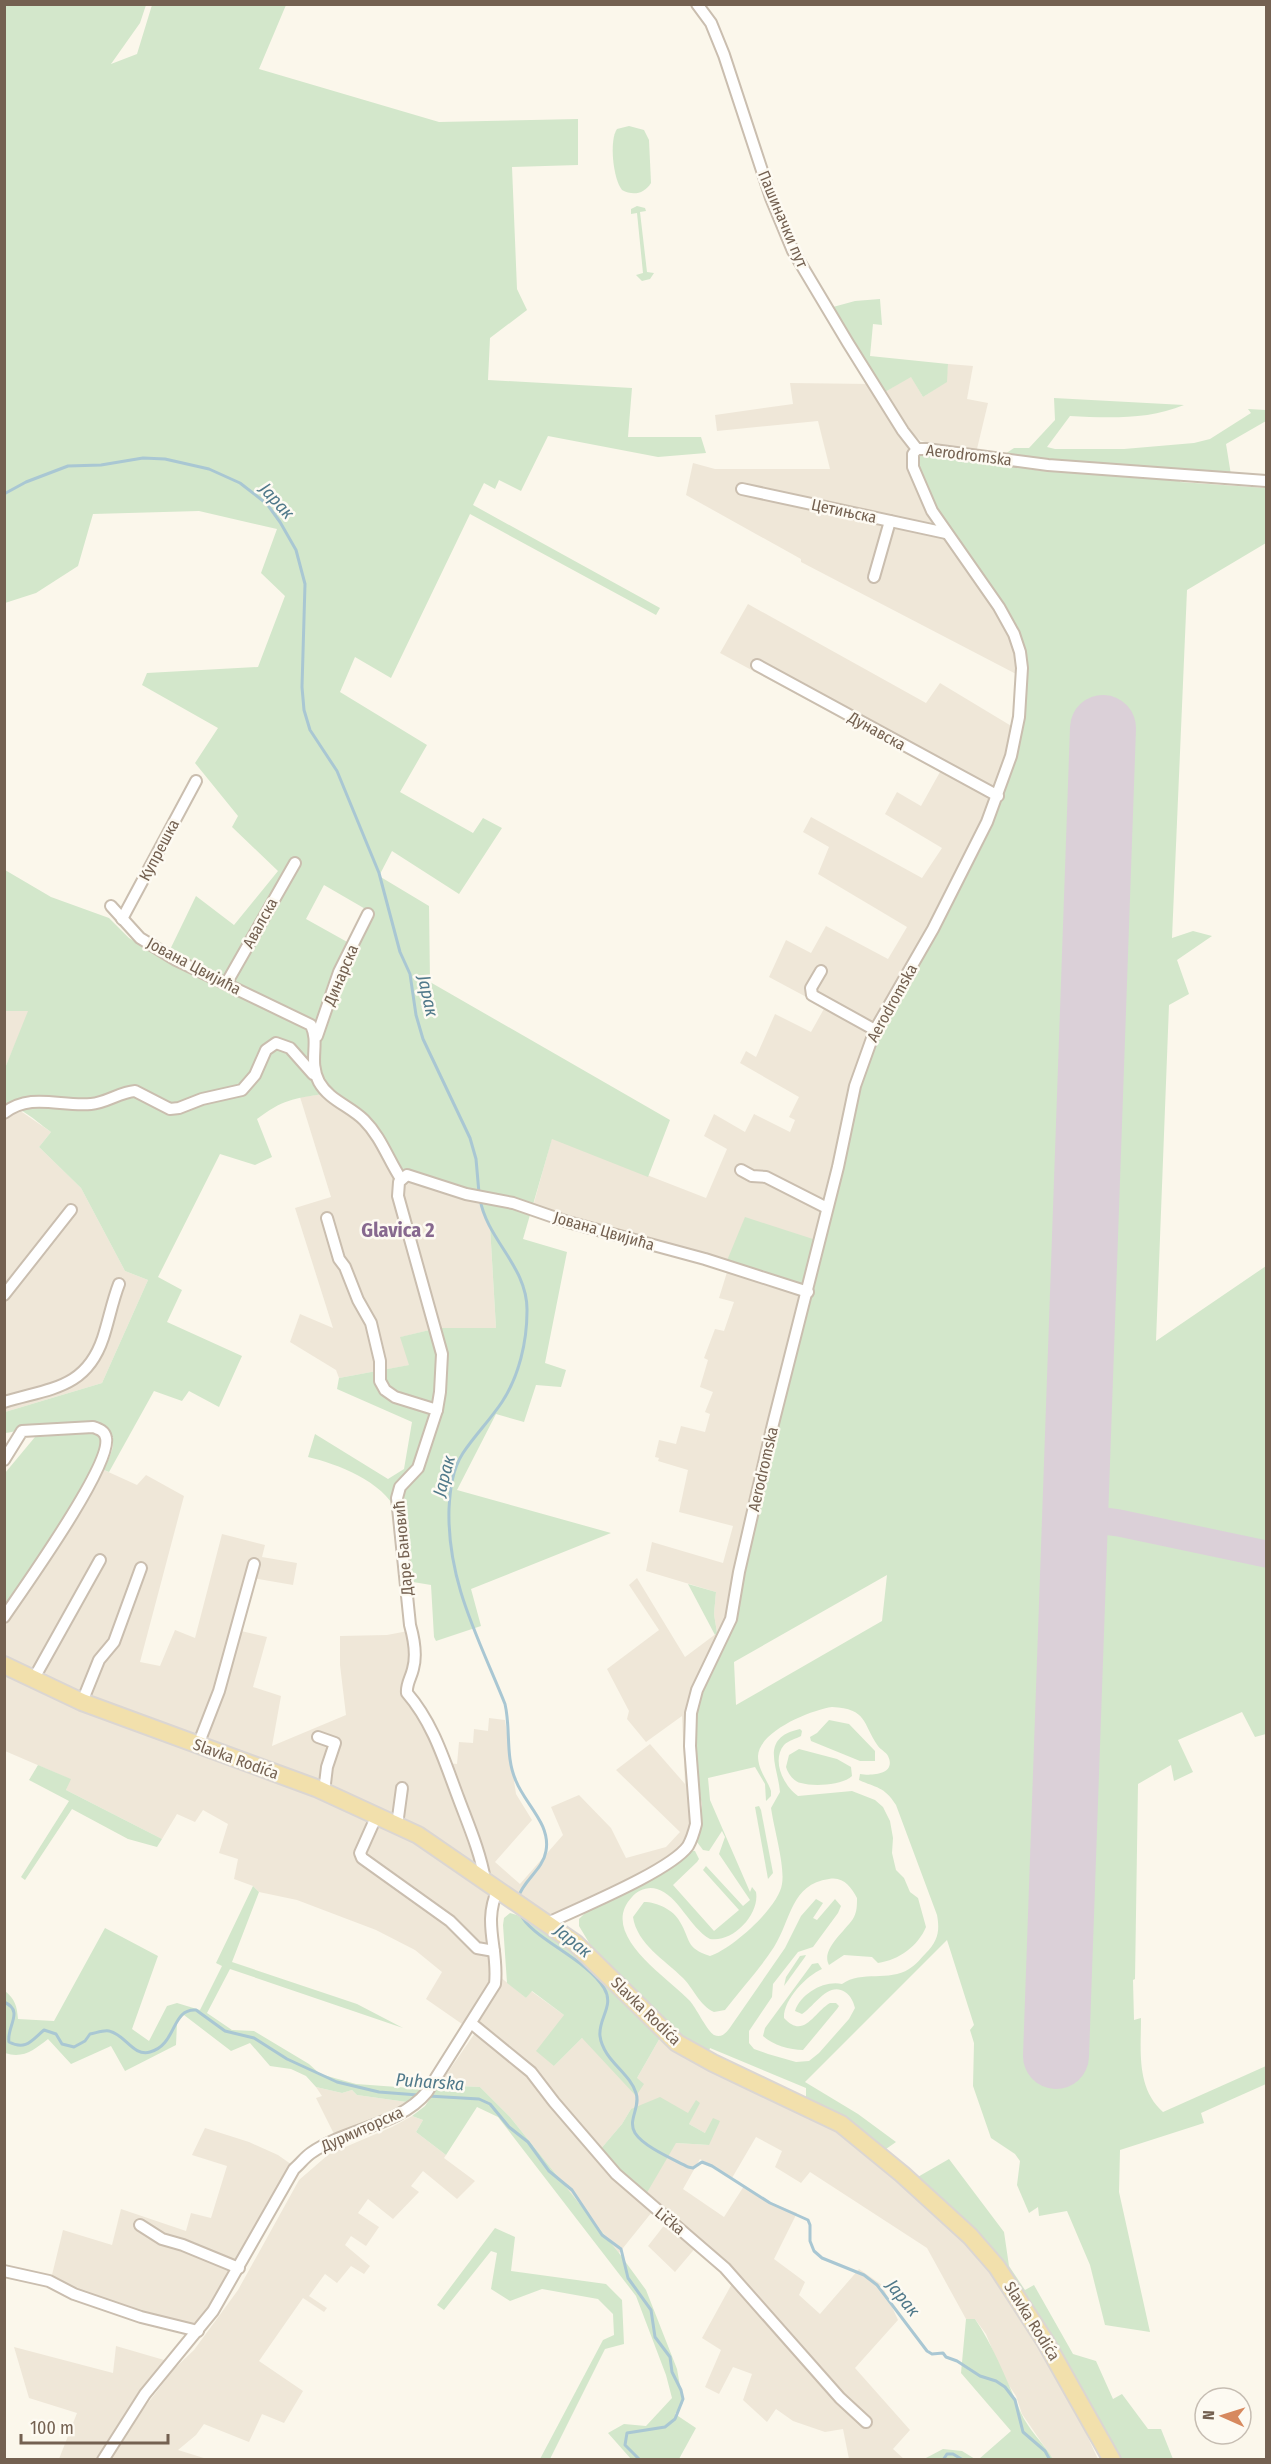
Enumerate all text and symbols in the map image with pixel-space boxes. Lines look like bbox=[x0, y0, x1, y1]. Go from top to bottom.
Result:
street label: Пашиначки пут bbox=[754, 168, 812, 271]
street label: Aerodromska bbox=[925, 440, 1013, 470]
water label: Јарак bbox=[254, 477, 299, 524]
street label: Цетињска bbox=[810, 495, 878, 527]
street label: Дунавска bbox=[844, 707, 909, 754]
street label: Купрешка bbox=[135, 816, 183, 884]
street label: Авалска bbox=[239, 895, 282, 951]
street label: Јована Цвијића bbox=[144, 933, 244, 999]
street label: Динарска bbox=[319, 942, 362, 1009]
street label: Aerodromska bbox=[863, 961, 921, 1045]
water label: Јарак bbox=[413, 972, 443, 1019]
street label: Јована Цвијића bbox=[551, 1208, 657, 1254]
district label: Glavica 2 bbox=[361, 1218, 435, 1242]
street label: Aerodromska bbox=[744, 1425, 782, 1513]
water label: Јарак bbox=[428, 1453, 460, 1500]
street label: Даре Бановић bbox=[389, 1500, 417, 1597]
street label: Slavka Rodića bbox=[191, 1735, 282, 1783]
water label: Јарак bbox=[549, 1919, 596, 1963]
street label: Slavka Rodića bbox=[607, 1973, 685, 2049]
water label: Puharska bbox=[395, 2069, 465, 2095]
street label: Дурмиторска bbox=[317, 2102, 406, 2156]
street label: Lička bbox=[651, 2203, 689, 2239]
water label: Јарак bbox=[881, 2274, 925, 2321]
street label: Slavka Rodića bbox=[1000, 2278, 1064, 2364]
north arrow bbox=[1193, 2386, 1253, 2446]
scale bar bbox=[21, 2407, 168, 2445]
text: N bbox=[1199, 2410, 1218, 2421]
text: 100 m bbox=[30, 2417, 74, 2439]

